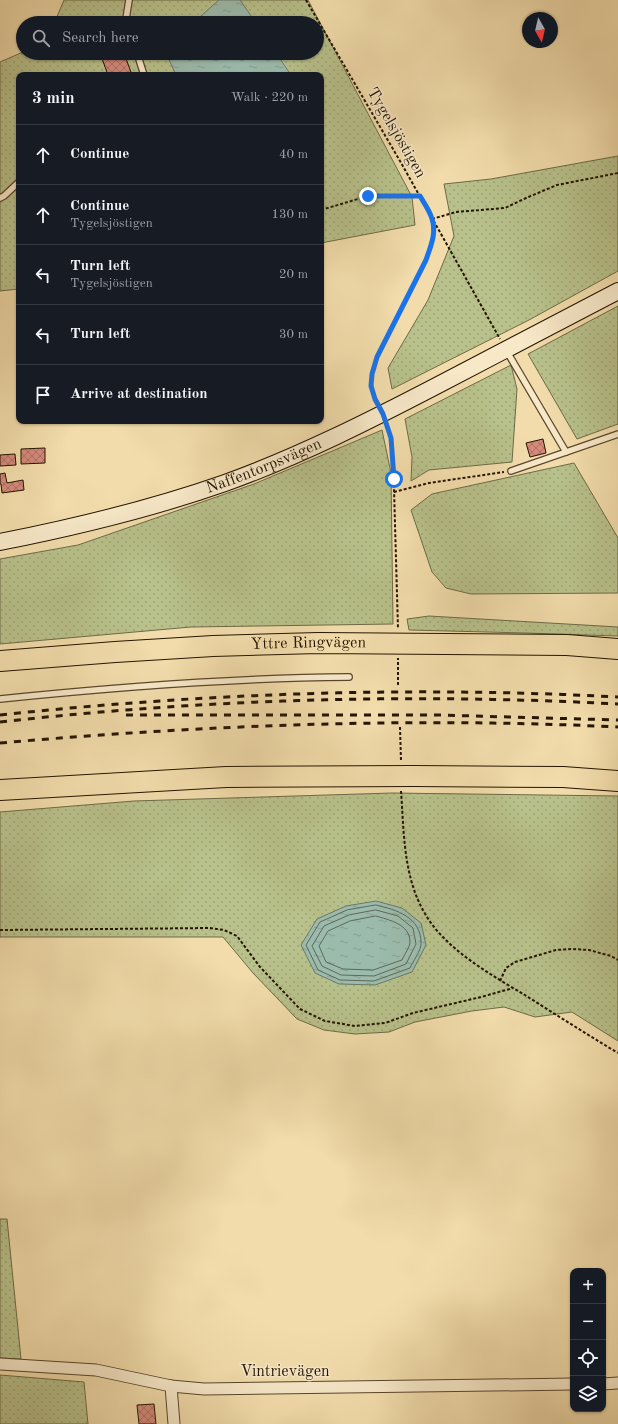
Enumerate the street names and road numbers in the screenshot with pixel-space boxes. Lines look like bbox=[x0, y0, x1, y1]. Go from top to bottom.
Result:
street label: Tygelsjöstigen bbox=[364, 85, 429, 181]
street label: Naffentorpsvägen bbox=[204, 436, 325, 497]
street label: Yttre Ringvägen bbox=[251, 635, 367, 653]
street label: Vintrievägen bbox=[240, 1364, 330, 1380]

